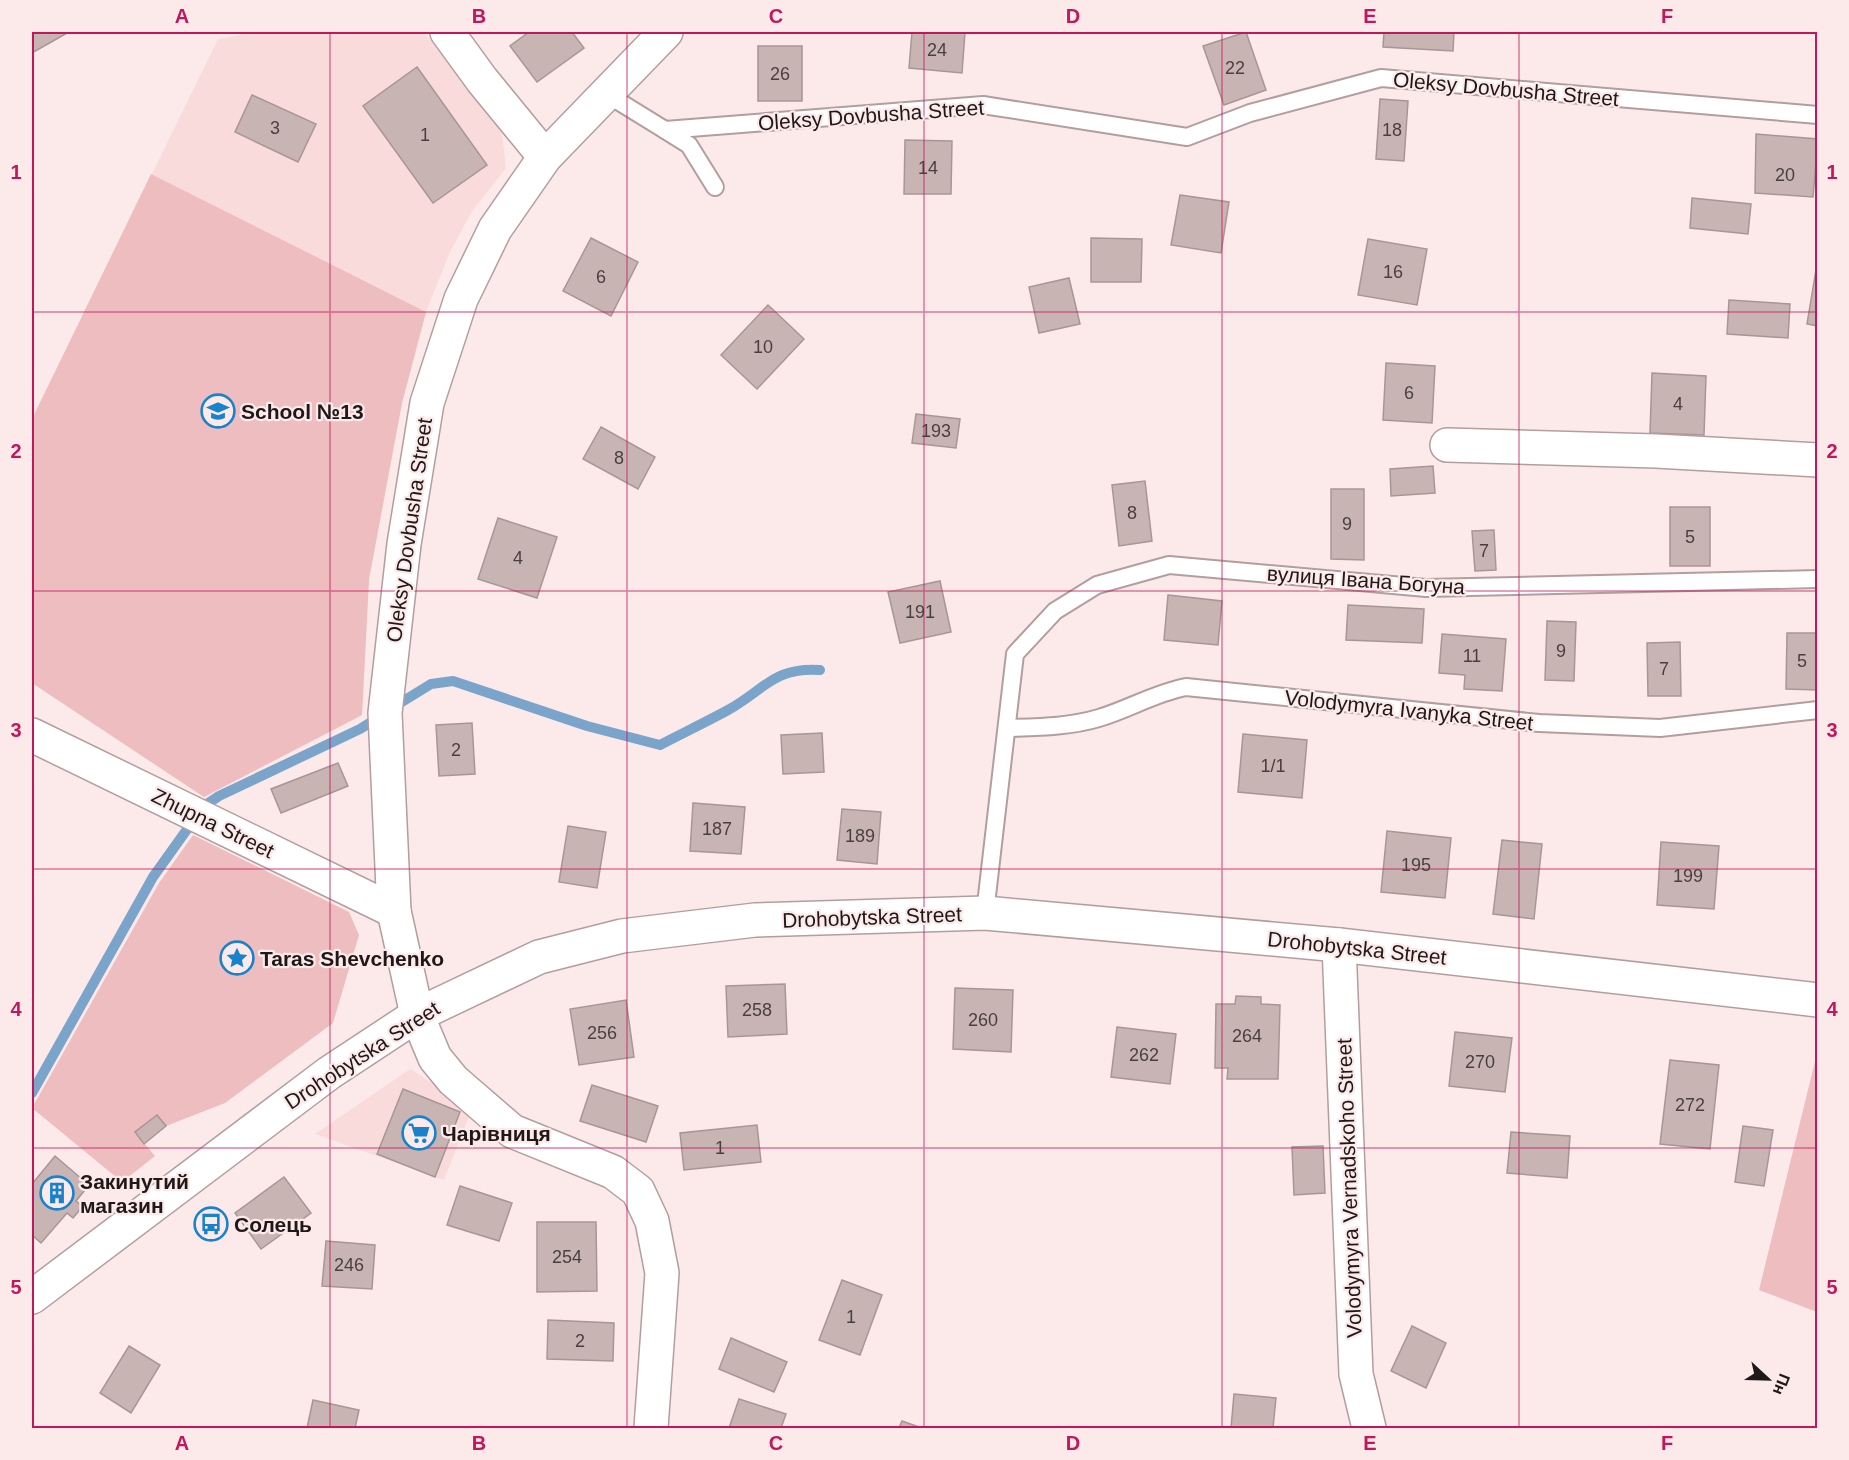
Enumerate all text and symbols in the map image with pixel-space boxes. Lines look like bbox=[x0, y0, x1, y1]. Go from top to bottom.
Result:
text: A bbox=[175, 5, 189, 27]
text: B bbox=[472, 5, 486, 27]
text: C bbox=[769, 5, 783, 27]
text: D bbox=[1066, 5, 1080, 27]
text: E bbox=[1363, 5, 1377, 27]
text: F bbox=[1661, 5, 1673, 27]
house number: 24 bbox=[927, 40, 947, 60]
house number: 22 bbox=[1225, 58, 1245, 78]
house number: 26 bbox=[770, 64, 790, 84]
street label: Oleksy Dovbusha Street bbox=[1392, 68, 1620, 110]
street label: Oleksy Dovbusha Street bbox=[757, 96, 985, 134]
house number: 3 bbox=[270, 118, 280, 138]
house number: 18 bbox=[1382, 120, 1402, 140]
house number: 1 bbox=[420, 125, 430, 145]
house number: 14 bbox=[918, 158, 938, 178]
text: 1 bbox=[10, 161, 22, 183]
text: 1 bbox=[1826, 161, 1838, 183]
house number: 20 bbox=[1775, 165, 1795, 185]
house number: 16 bbox=[1383, 262, 1403, 282]
house number: 6 bbox=[596, 267, 606, 287]
house number: 10 bbox=[753, 337, 773, 357]
house number: 6 bbox=[1404, 383, 1414, 403]
school or university icon: School №13 bbox=[200, 393, 236, 429]
house number: 4 bbox=[1673, 394, 1683, 414]
place label: School №13 bbox=[241, 400, 364, 423]
street label: Oleksy Dovbusha Street bbox=[382, 416, 436, 644]
house number: 193 bbox=[921, 421, 951, 441]
text: 2 bbox=[10, 440, 22, 462]
text: 2 bbox=[1826, 440, 1838, 462]
house number: 8 bbox=[614, 448, 624, 468]
house number: 8 bbox=[1127, 503, 1137, 523]
house number: 9 bbox=[1342, 514, 1352, 534]
house number: 5 bbox=[1685, 527, 1695, 547]
house number: 7 bbox=[1479, 541, 1489, 561]
house number: 4 bbox=[513, 548, 523, 568]
street label: вулиця Івана Богуна bbox=[1266, 562, 1466, 598]
house number: 191 bbox=[905, 602, 935, 622]
house number: 9 bbox=[1556, 641, 1566, 661]
house number: 11 bbox=[1463, 646, 1481, 666]
house number: 5 bbox=[1797, 651, 1807, 671]
house number: 7 bbox=[1659, 659, 1669, 679]
street label: Volodymyra Ivanyka Street bbox=[1284, 686, 1535, 735]
text: 3 bbox=[10, 719, 22, 741]
text: 3 bbox=[1826, 719, 1838, 741]
house number: 2 bbox=[451, 740, 461, 760]
house number: 1/1 bbox=[1260, 756, 1286, 776]
street label: Zhupna Street bbox=[148, 783, 278, 863]
house number: 187 bbox=[702, 819, 732, 839]
house number: 189 bbox=[845, 826, 875, 846]
house number: 195 bbox=[1401, 855, 1431, 875]
house number: 199 bbox=[1673, 866, 1703, 886]
street label: Drohobytska Street bbox=[782, 902, 962, 932]
street label: Drohobytska Street bbox=[1266, 927, 1448, 969]
place icon: Taras Shevchenko bbox=[219, 940, 255, 976]
place label: Taras Shevchenko bbox=[260, 947, 444, 970]
street label: Drohobytska Street bbox=[280, 996, 444, 1114]
text: 4 bbox=[10, 998, 22, 1020]
text: 4 bbox=[1826, 998, 1838, 1020]
house number: 258 bbox=[742, 1000, 772, 1020]
house number: 260 bbox=[968, 1010, 998, 1030]
house number: 256 bbox=[587, 1023, 617, 1043]
house number: 264 bbox=[1232, 1026, 1262, 1046]
street label: Volodymyra Vernadskoho Street bbox=[1332, 1038, 1366, 1338]
house number: 262 bbox=[1129, 1045, 1159, 1065]
house number: 270 bbox=[1465, 1052, 1495, 1072]
house number: 272 bbox=[1675, 1095, 1705, 1115]
supermarket icon: Чарівниця bbox=[401, 1115, 437, 1151]
place label: Чарівниця bbox=[442, 1122, 551, 1145]
house number: 1 bbox=[715, 1138, 725, 1158]
place label: Закинутий магазин bbox=[80, 1170, 189, 1217]
building icon: Закинутий магазин bbox=[39, 1175, 75, 1211]
bus stop icon: Солець bbox=[193, 1206, 229, 1242]
place label: Солець bbox=[234, 1213, 312, 1236]
house number: 254 bbox=[552, 1247, 582, 1267]
house number: 246 bbox=[334, 1255, 364, 1275]
text: 5 bbox=[10, 1276, 22, 1298]
text: 5 bbox=[1826, 1276, 1838, 1298]
house number: 1 bbox=[846, 1307, 856, 1327]
house number: 2 bbox=[575, 1331, 585, 1351]
north arrow bbox=[1738, 1349, 1798, 1409]
text: Пн bbox=[1770, 1371, 1793, 1397]
text: A bbox=[175, 1432, 189, 1454]
text: B bbox=[472, 1432, 486, 1454]
text: C bbox=[769, 1432, 783, 1454]
text: D bbox=[1066, 1432, 1080, 1454]
text: E bbox=[1363, 1432, 1377, 1454]
text: F bbox=[1661, 1432, 1673, 1454]

